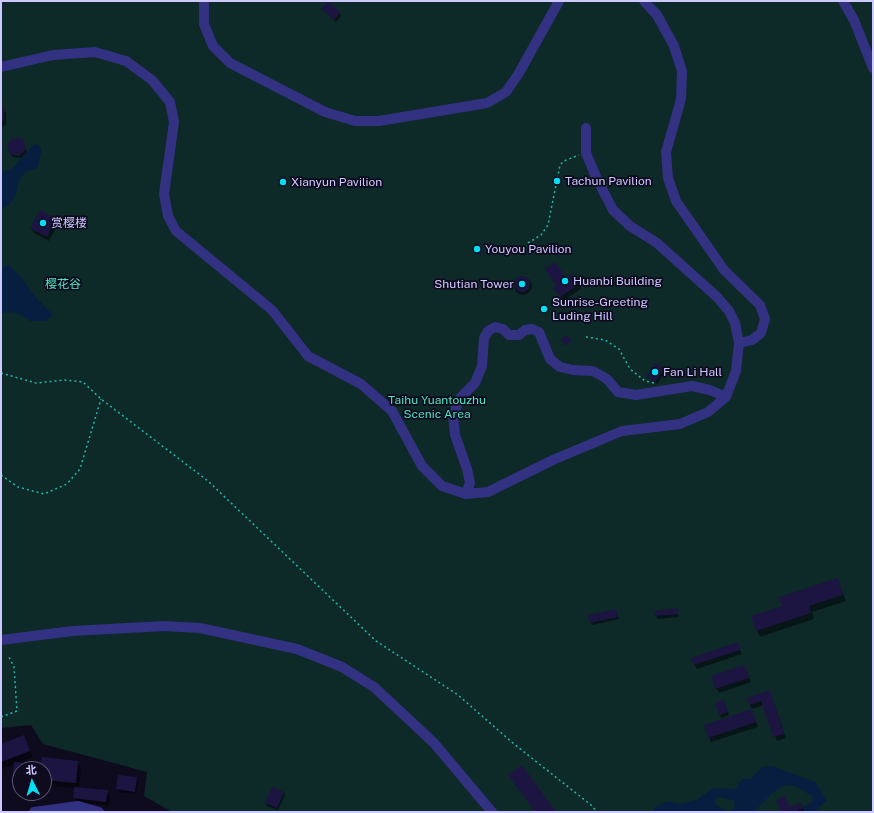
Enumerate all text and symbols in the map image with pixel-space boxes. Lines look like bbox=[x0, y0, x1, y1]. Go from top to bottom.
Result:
place label: Tachun Pavilion bbox=[565, 174, 652, 188]
place label: Xianyun Pavilion bbox=[291, 175, 382, 189]
marker: Tachun Pavilion bbox=[552, 176, 562, 186]
marker: Xianyun Pavilion bbox=[278, 177, 288, 187]
place label: 赏樱楼 bbox=[51, 216, 87, 230]
marker: 赏樱楼 bbox=[38, 218, 48, 228]
place label: Youyou Pavilion bbox=[485, 242, 572, 256]
marker: Youyou Pavilion bbox=[472, 244, 482, 254]
place label: Huanbi Building bbox=[573, 274, 662, 288]
marker: Huanbi Building bbox=[560, 276, 570, 286]
park label: 樱花谷 bbox=[45, 277, 81, 291]
place label: Shutian Tower bbox=[434, 277, 514, 291]
marker: Shutian Tower bbox=[517, 279, 527, 289]
place label: Sunrise-Greeting Luding Hill bbox=[552, 295, 648, 323]
marker: Sunrise-Greeting Luding Hill bbox=[539, 304, 549, 314]
place label: Fan Li Hall bbox=[663, 365, 722, 379]
marker: Fan Li Hall bbox=[650, 367, 660, 377]
park label: Taihu Yuantouzhu Scenic Area bbox=[388, 393, 486, 421]
north arrow bbox=[12, 761, 52, 801]
text: 北 bbox=[25, 764, 37, 776]

